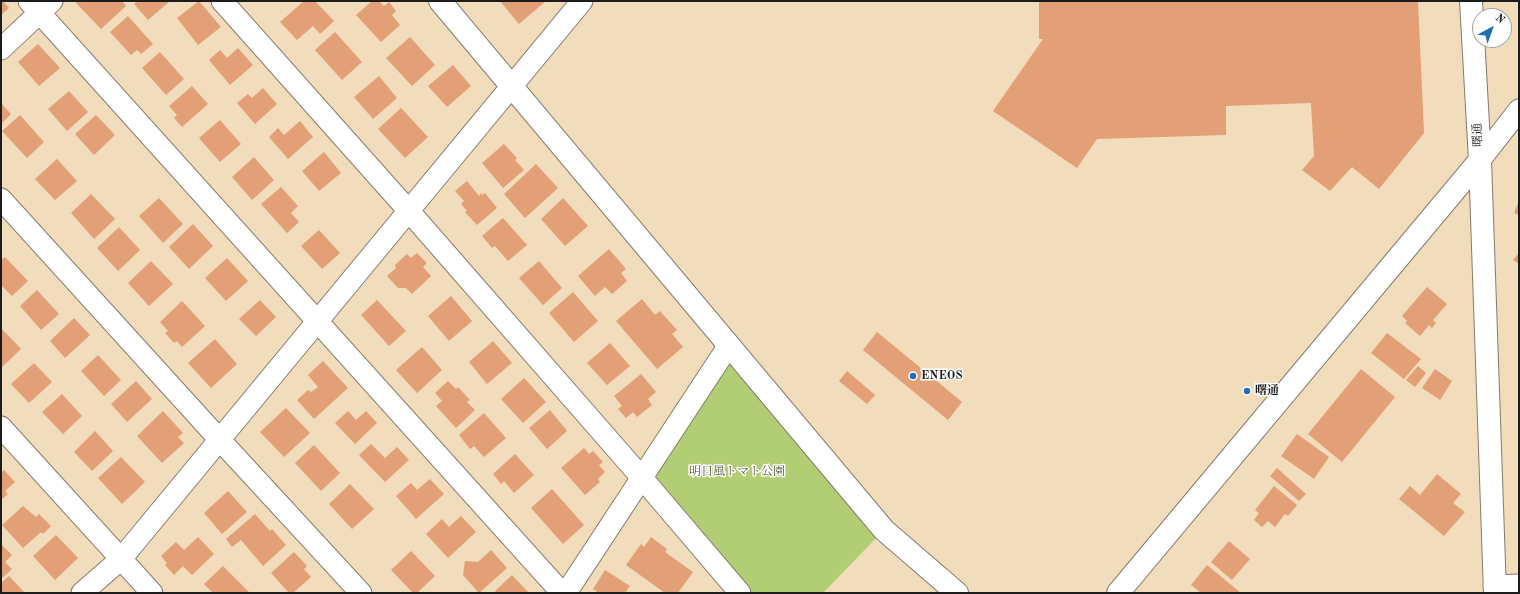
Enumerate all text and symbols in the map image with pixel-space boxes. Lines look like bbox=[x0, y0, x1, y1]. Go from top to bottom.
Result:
north arrow bbox=[1472, 8, 1512, 48]
text: N bbox=[1493, 12, 1506, 26]
street label: 曙通 bbox=[1470, 123, 1486, 147]
place label: ENEOS bbox=[921, 369, 963, 383]
marker: ENEOS bbox=[908, 371, 918, 381]
place label: 曙通 bbox=[1255, 384, 1279, 398]
marker: 曙通 bbox=[1242, 386, 1252, 396]
park label: 明日風トマト公園 bbox=[689, 465, 785, 479]

